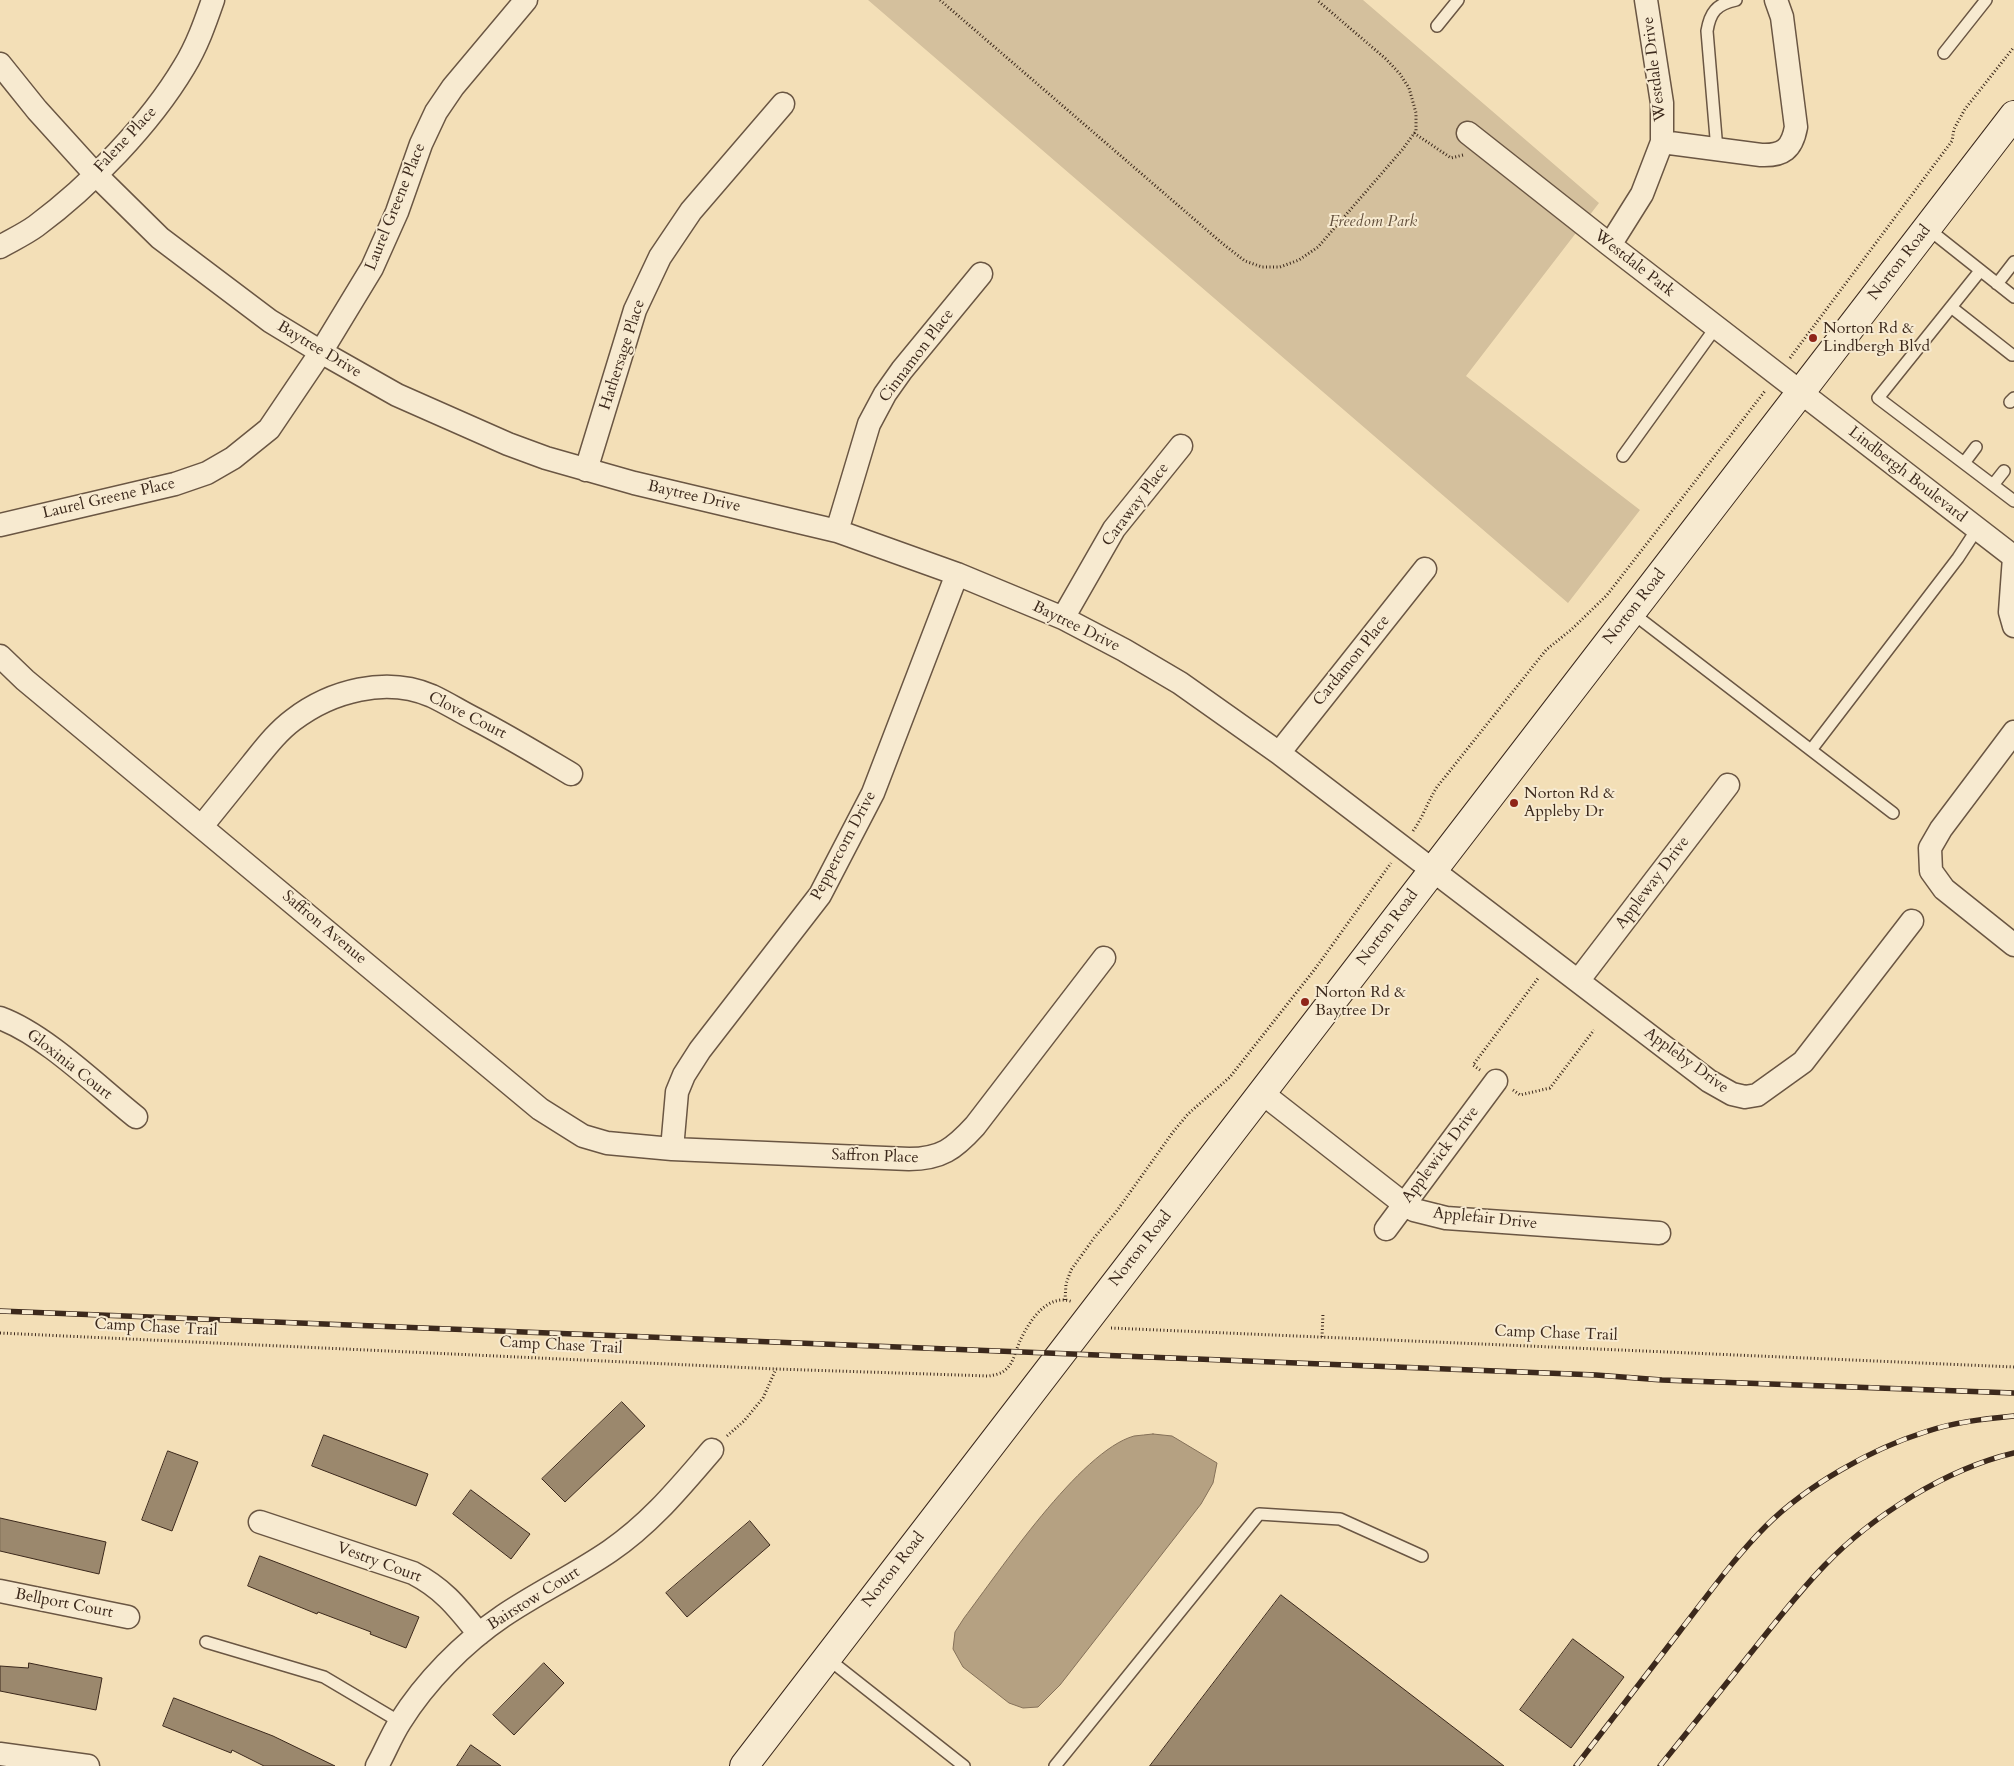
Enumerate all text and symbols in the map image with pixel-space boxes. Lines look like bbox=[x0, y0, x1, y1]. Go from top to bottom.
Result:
street label: Westdale Drive bbox=[1639, 16, 1671, 122]
street label: Falene Place bbox=[91, 103, 161, 177]
street label: Laurel Greene Place bbox=[362, 141, 430, 273]
park label: Freedom Park bbox=[1329, 212, 1417, 232]
street label: Norton Road bbox=[1865, 221, 1935, 305]
street label: Westdale Park bbox=[1590, 227, 1678, 301]
street label: Hathersage Place bbox=[596, 297, 650, 413]
street label: Cinnamon Place bbox=[876, 305, 958, 407]
street label: Baytree Drive bbox=[273, 317, 365, 383]
place label: Norton Rd & Lindbergh Blvd bbox=[1823, 319, 1930, 357]
marker: Norton Rd & Lindbergh Blvd bbox=[1807, 332, 1819, 344]
street label: Lindbergh Boulevard bbox=[1844, 423, 1970, 527]
street label: Caraway Place bbox=[1098, 460, 1174, 550]
street label: Laurel Greene Place bbox=[41, 474, 177, 524]
street label: Baytree Drive bbox=[646, 477, 742, 517]
street label: Norton Road bbox=[1600, 565, 1670, 649]
street label: Baytree Drive bbox=[1029, 598, 1123, 656]
street label: Cardamon Place bbox=[1310, 612, 1394, 710]
street label: Clove Court bbox=[425, 688, 509, 744]
place label: Norton Rd & Appleby Dr bbox=[1524, 784, 1615, 822]
street label: Peppercorn Drive bbox=[807, 788, 881, 904]
marker: Norton Rd & Appleby Dr bbox=[1508, 797, 1520, 809]
street label: Appleway Drive bbox=[1612, 833, 1694, 933]
street label: Norton Road bbox=[1353, 886, 1423, 970]
street label: Saffron Avenue bbox=[278, 887, 370, 969]
place label: Norton Rd & Baytree Dr bbox=[1315, 983, 1406, 1021]
marker: Norton Rd & Baytree Dr bbox=[1299, 996, 1311, 1008]
street label: Appleby Drive bbox=[1640, 1024, 1732, 1098]
street label: Gloxinia Court bbox=[22, 1026, 116, 1104]
street label: Applewick Drive bbox=[1398, 1103, 1484, 1207]
street label: Saffron Place bbox=[831, 1146, 919, 1168]
street label: Applefair Drive bbox=[1432, 1204, 1538, 1234]
street label: Norton Road bbox=[1106, 1207, 1176, 1291]
street label: Camp Chase Trail bbox=[94, 1315, 218, 1341]
street label: Camp Chase Trail bbox=[1494, 1322, 1618, 1346]
street label: Camp Chase Trail bbox=[499, 1333, 623, 1359]
street label: Norton Road bbox=[859, 1528, 929, 1612]
street label: Vestry Court bbox=[334, 1539, 424, 1587]
street label: Bairstow Court bbox=[484, 1563, 584, 1635]
street label: Bellport Court bbox=[13, 1585, 115, 1623]

